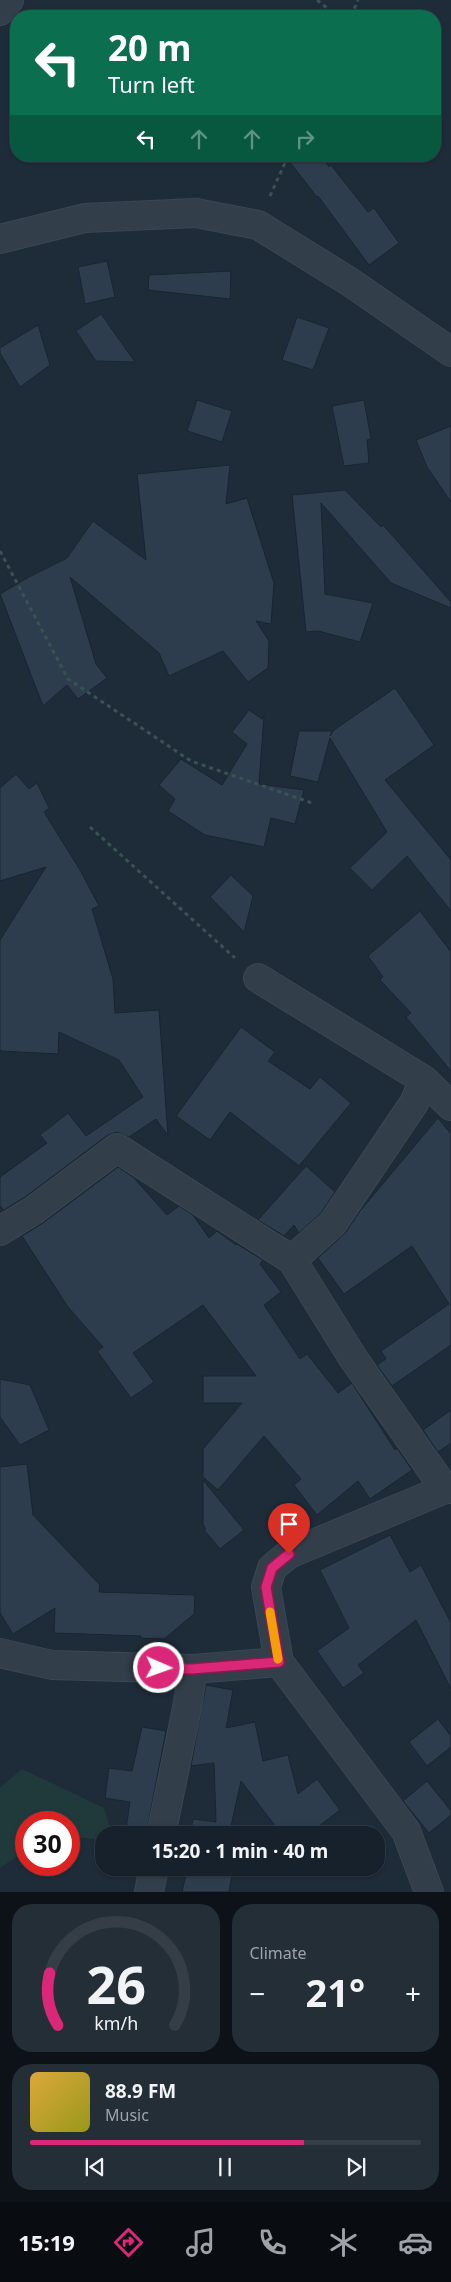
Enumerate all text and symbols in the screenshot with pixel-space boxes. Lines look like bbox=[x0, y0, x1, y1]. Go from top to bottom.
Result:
text: 20 m bbox=[108, 24, 191, 71]
icon: left bbox=[25, 30, 90, 95]
text: Turn left bbox=[108, 69, 195, 99]
icon: left bbox=[132, 125, 160, 153]
icon: ahead bbox=[185, 125, 213, 153]
icon: ahead bbox=[238, 125, 266, 153]
icon: right bbox=[291, 125, 319, 153]
pin bbox=[268, 1503, 310, 1554]
icon: arrive bbox=[275, 1510, 303, 1538]
position arrow bbox=[132, 1641, 184, 1693]
speed limit sign: 30 bbox=[15, 1811, 80, 1876]
text: 15:20 · 1 min · 40 m bbox=[152, 1838, 328, 1864]
text: Climate bbox=[250, 1942, 307, 1964]
text: 26 bbox=[86, 1948, 146, 2019]
text: 21° bbox=[305, 1966, 365, 2018]
text: − bbox=[250, 1974, 266, 2012]
text: + bbox=[405, 1974, 421, 2012]
text: km/h bbox=[94, 2011, 138, 2035]
text: 88.9 FM bbox=[105, 2078, 176, 2104]
text: Music bbox=[105, 2104, 149, 2126]
icon: previous bbox=[81, 2153, 109, 2181]
icon: pause bbox=[211, 2153, 239, 2181]
icon: next bbox=[342, 2153, 370, 2181]
icon: directions bbox=[111, 2225, 146, 2260]
icon: music bbox=[183, 2225, 218, 2260]
icon: phone bbox=[255, 2225, 290, 2260]
icon: climate bbox=[326, 2225, 361, 2260]
icon: car bbox=[398, 2225, 433, 2260]
text: 15:19 bbox=[18, 2227, 75, 2257]

